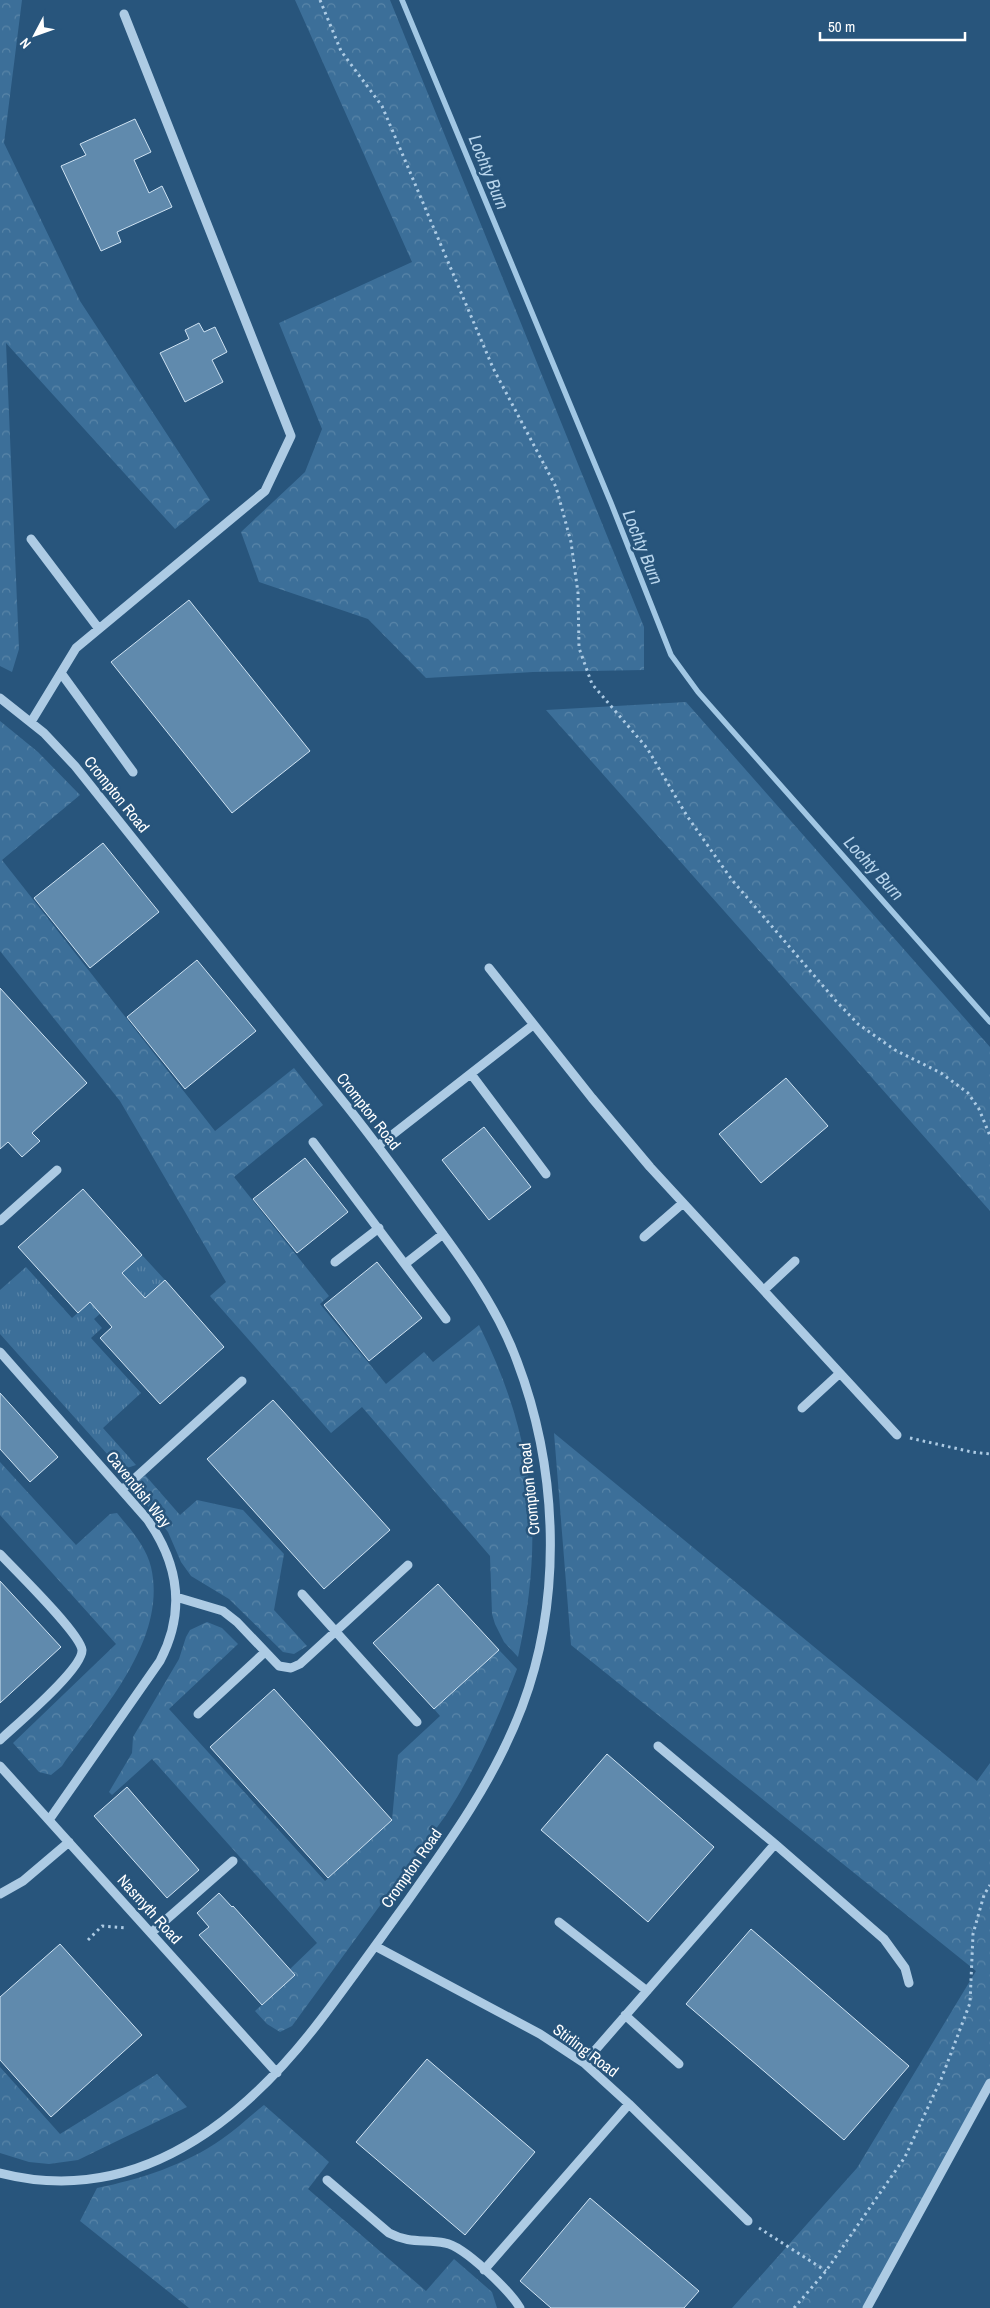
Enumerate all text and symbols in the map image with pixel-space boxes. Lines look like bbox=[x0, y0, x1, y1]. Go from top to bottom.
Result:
north arrow bbox=[10, 10, 60, 60]
scale bar bbox=[820, 10, 965, 42]
text: 50 m bbox=[828, 16, 855, 37]
text: N bbox=[16, 34, 35, 53]
water label: Lochty Burn bbox=[463, 131, 515, 213]
water label: Lochty Burn bbox=[617, 506, 669, 588]
street label: Crompton Road bbox=[79, 751, 155, 837]
water label: Lochty Burn bbox=[838, 830, 910, 906]
street label: Crompton Road bbox=[332, 1068, 406, 1154]
street label: Crompton Road bbox=[513, 1442, 545, 1536]
street label: Cavendish Way bbox=[101, 1446, 177, 1532]
street label: Crompton Road bbox=[375, 1824, 447, 1912]
street label: Nasmyth Road bbox=[113, 1869, 187, 1949]
street label: Stirling Road bbox=[549, 2018, 623, 2082]

